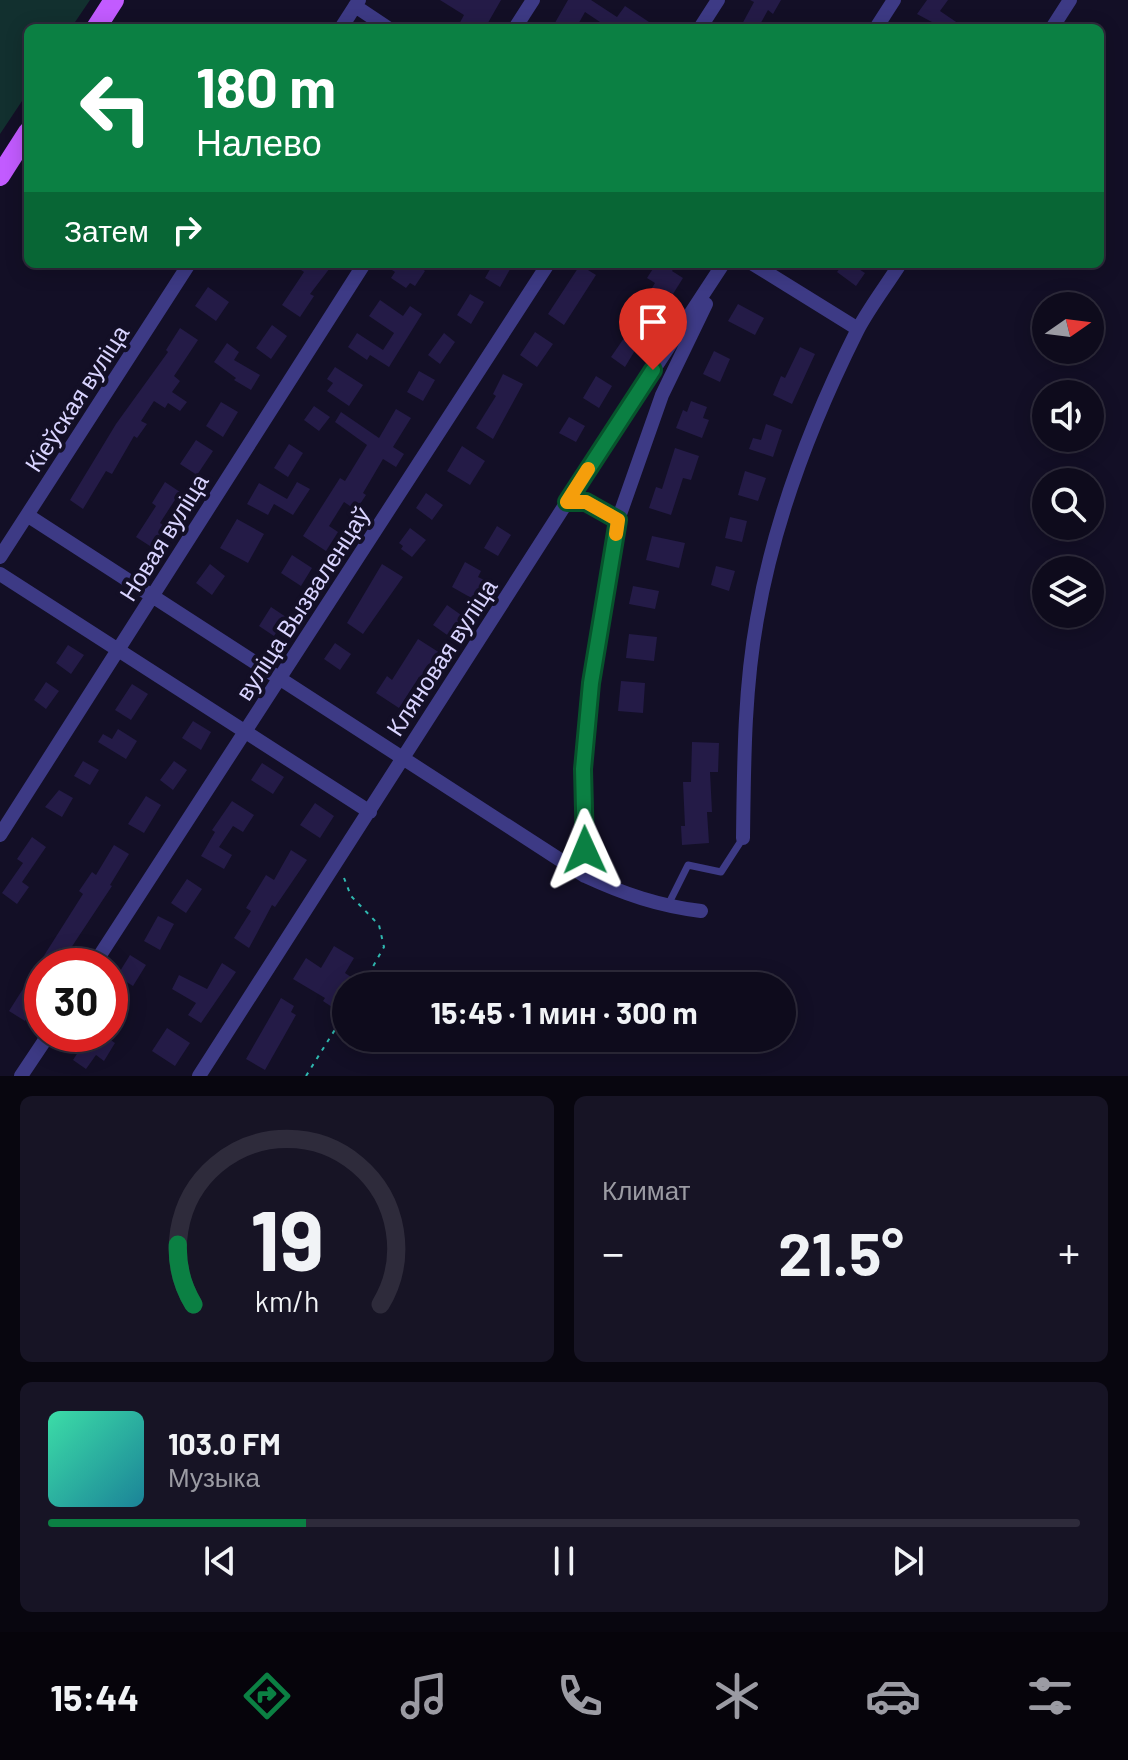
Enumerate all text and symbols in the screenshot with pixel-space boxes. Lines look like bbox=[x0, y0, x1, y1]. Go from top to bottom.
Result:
text: 180 m bbox=[196, 52, 336, 119]
icon: left bbox=[64, 56, 168, 160]
text: Налево bbox=[196, 120, 322, 163]
icon: right bbox=[165, 208, 209, 252]
text: Затем bbox=[64, 212, 149, 248]
pin bbox=[619, 288, 687, 370]
north arrow bbox=[1032, 292, 1104, 364]
map controls bbox=[1032, 292, 1104, 628]
icon: arrive bbox=[631, 300, 675, 344]
street label: Кіеўская вуліца bbox=[18, 319, 135, 477]
button: sound bbox=[1032, 380, 1104, 452]
street label: Новая вуліца bbox=[112, 468, 214, 606]
button: search bbox=[1032, 468, 1104, 540]
street label: вуліца Вызваленцаў bbox=[229, 501, 375, 705]
button: layers bbox=[1032, 556, 1104, 628]
street label: Кляновая вуліца bbox=[379, 573, 503, 741]
position arrow bbox=[543, 808, 627, 892]
speed limit sign: 30 bbox=[24, 948, 128, 1052]
text: 15:45 · 1 мин · 300 m bbox=[431, 994, 697, 1030]
text: Климат bbox=[602, 1174, 691, 1205]
text: 19 bbox=[250, 1188, 324, 1288]
text: 21.5° bbox=[778, 1216, 904, 1288]
text: − bbox=[602, 1225, 624, 1278]
text: + bbox=[1058, 1225, 1080, 1278]
text: km/h bbox=[255, 1283, 319, 1318]
text: 103.0 FM bbox=[168, 1425, 281, 1461]
text: Музыка bbox=[168, 1461, 260, 1492]
icon: previous bbox=[198, 1539, 242, 1583]
icon: pause bbox=[542, 1539, 586, 1583]
icon: next bbox=[886, 1539, 930, 1583]
icon: directions bbox=[239, 1668, 295, 1724]
icon: music bbox=[396, 1668, 452, 1724]
icon: phone bbox=[552, 1668, 608, 1724]
icon: climate bbox=[709, 1668, 765, 1724]
icon: car bbox=[865, 1668, 921, 1724]
icon: filters bbox=[1022, 1668, 1078, 1724]
text: 15:44 bbox=[50, 1675, 139, 1718]

